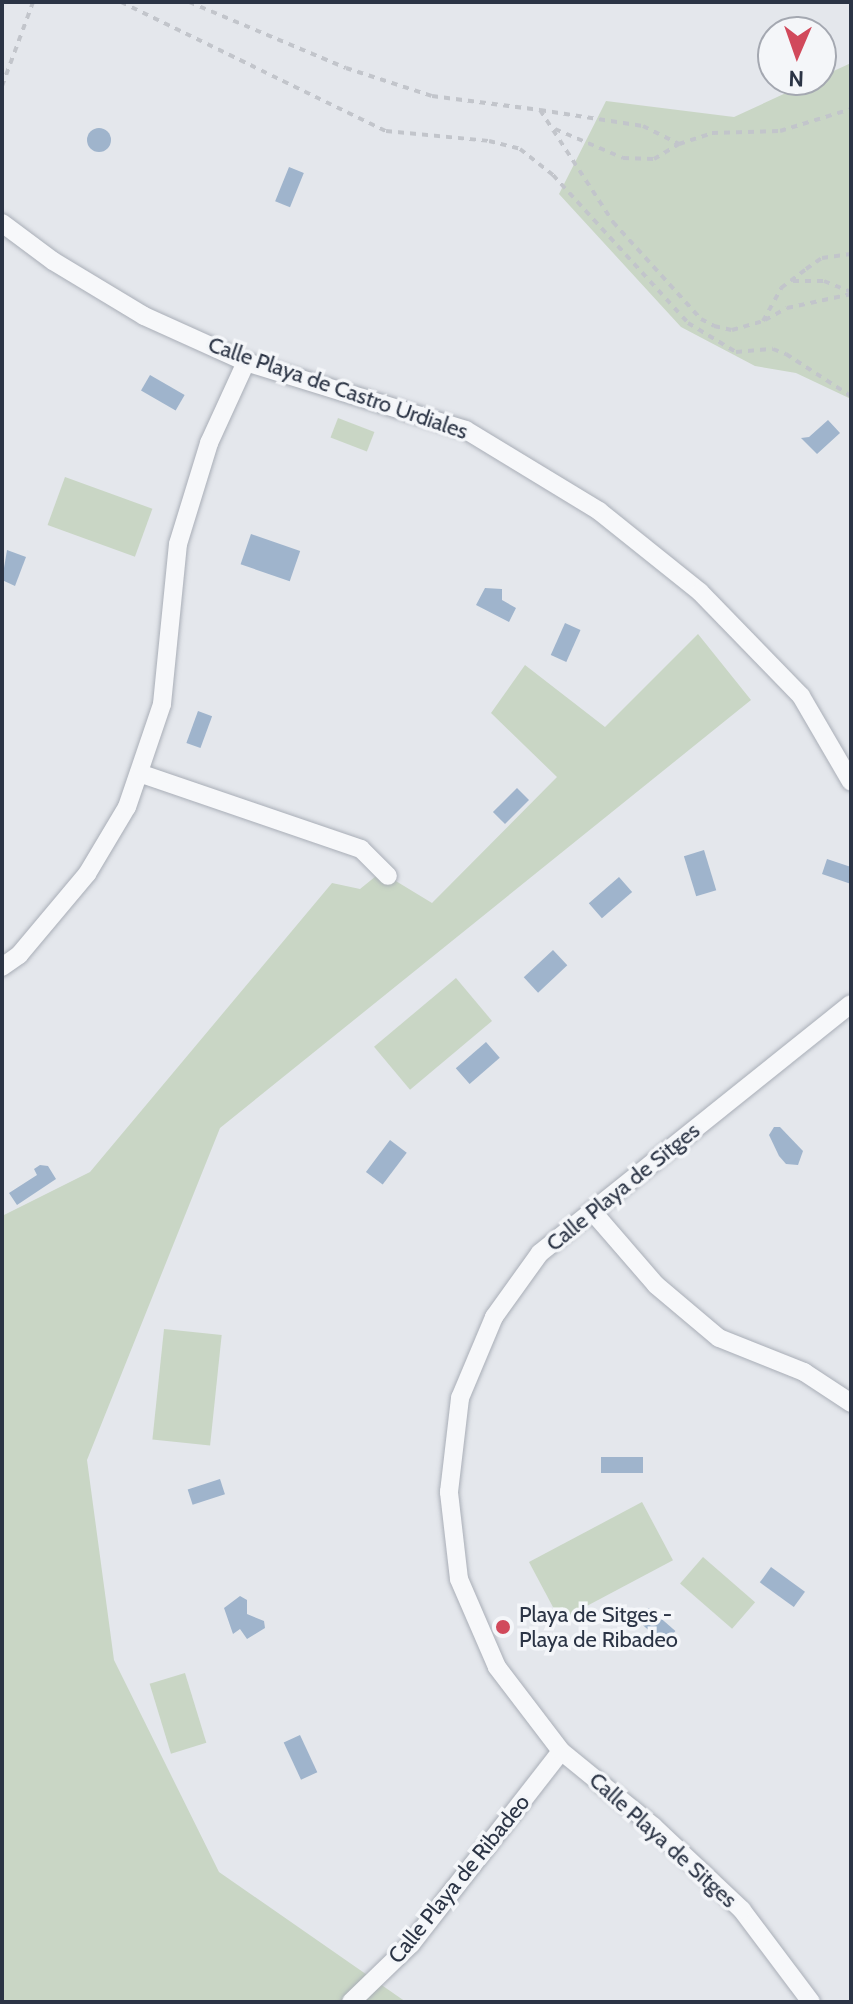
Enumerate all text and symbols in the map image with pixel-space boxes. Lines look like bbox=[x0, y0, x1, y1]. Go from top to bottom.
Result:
north arrow bbox=[757, 16, 837, 96]
text: N bbox=[788, 65, 804, 92]
street label: Calle Playa de Castro Urdiales bbox=[205, 331, 471, 445]
street label: Calle Playa de Sitges bbox=[541, 1117, 705, 1257]
place label: Playa de Sitges - Playa de Ribadeo bbox=[519, 1601, 678, 1652]
marker: Playa de Sitges - Playa de Ribadeo bbox=[494, 1618, 512, 1636]
street label: Calle Playa de Sitges bbox=[584, 1767, 742, 1913]
street label: Calle Playa de Ribadeo bbox=[383, 1789, 535, 1969]

